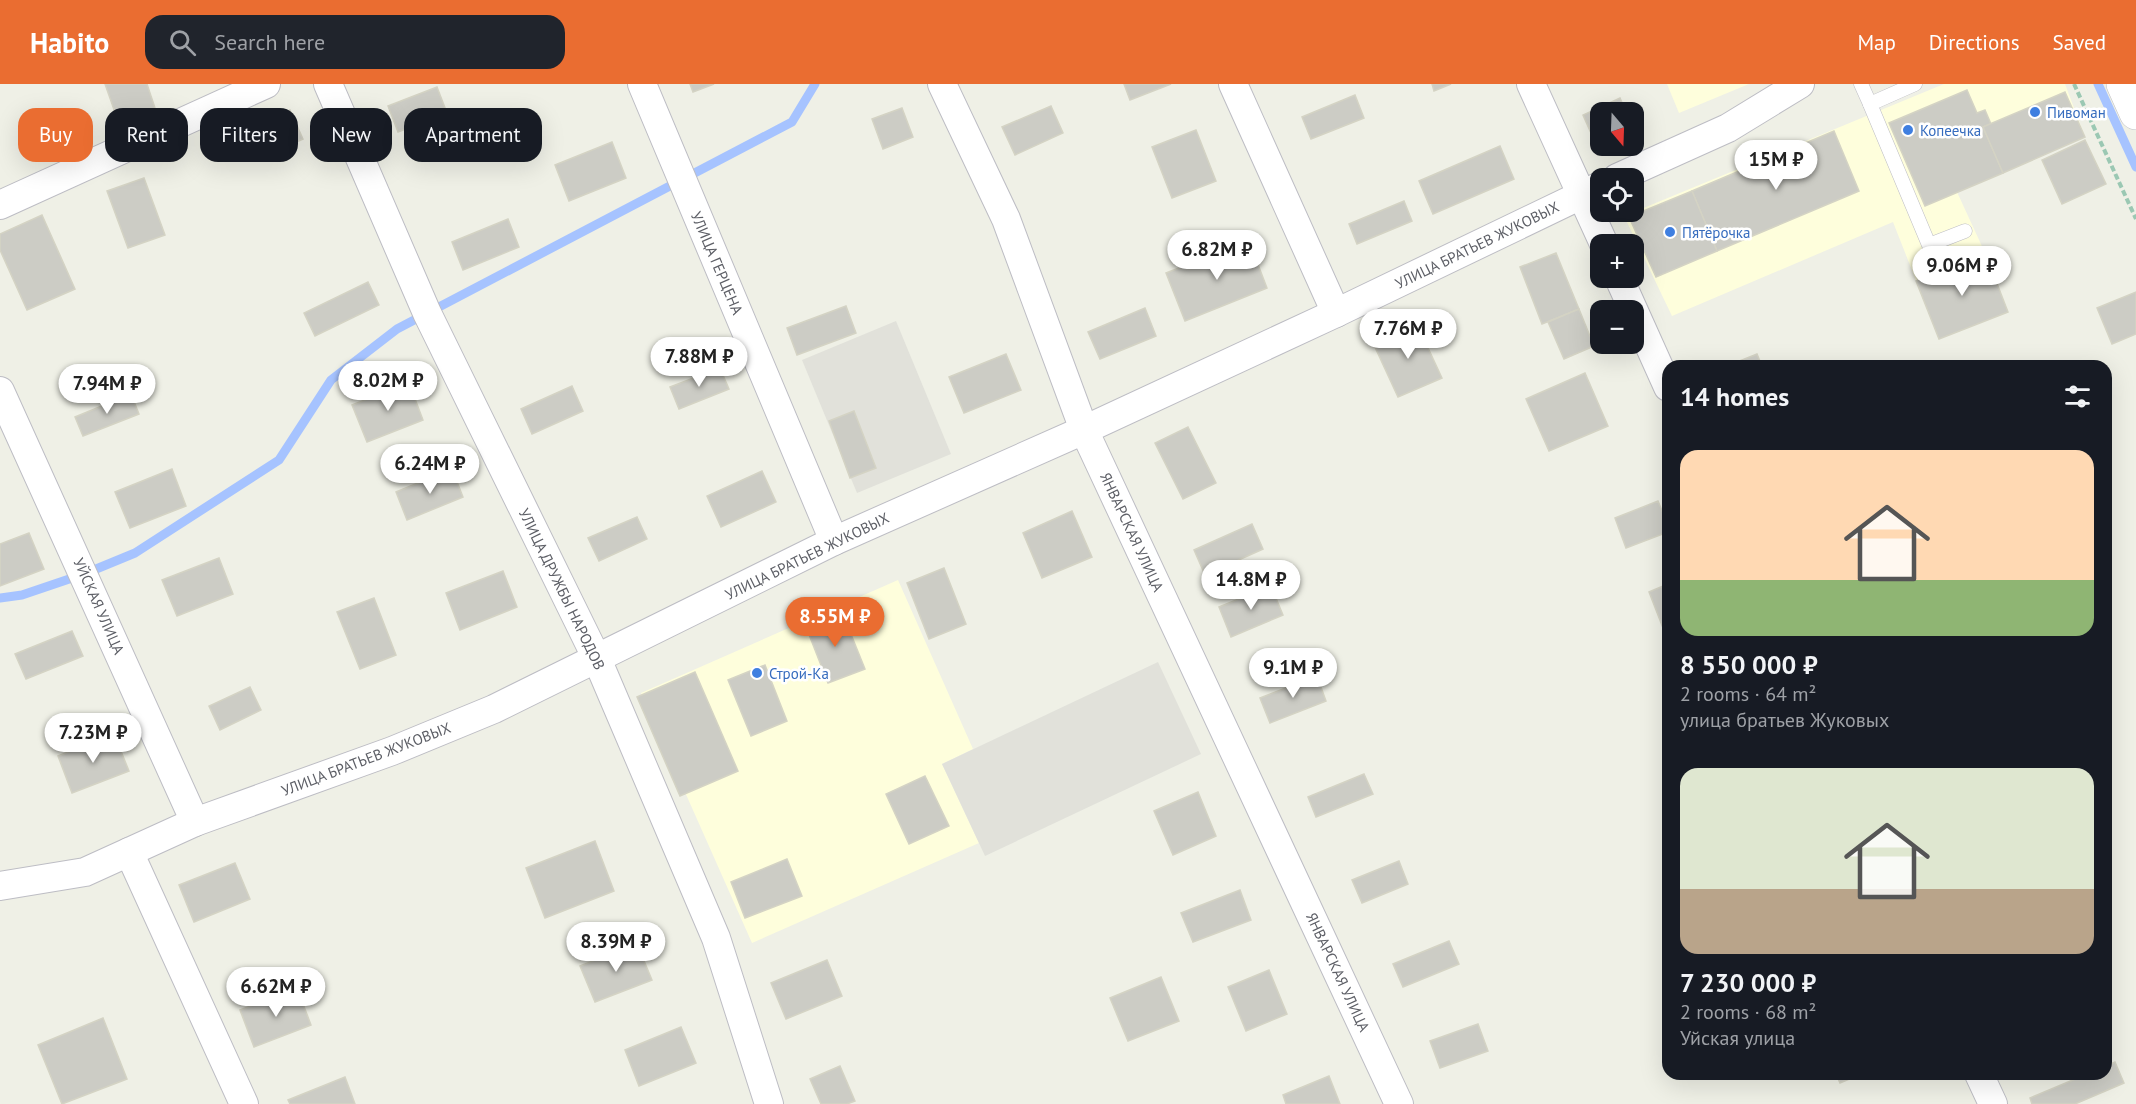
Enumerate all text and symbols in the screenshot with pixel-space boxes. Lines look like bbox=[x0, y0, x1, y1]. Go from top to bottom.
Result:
search box bbox=[145, 15, 565, 69]
text: Habito bbox=[30, 24, 109, 61]
icon: search bbox=[166, 26, 199, 59]
text: Search here bbox=[214, 28, 325, 56]
text: Map bbox=[1857, 29, 1896, 56]
text: Directions bbox=[1929, 29, 2020, 56]
text: Saved bbox=[2053, 29, 2106, 56]
north arrow bbox=[1590, 102, 1644, 156]
map controls bbox=[1590, 102, 1644, 354]
place label: Пивоман bbox=[2047, 103, 2106, 122]
marker: Пивоман bbox=[2028, 105, 2042, 119]
chip: Buy bbox=[18, 108, 93, 162]
chip: Rent bbox=[105, 108, 188, 162]
chip: Filters bbox=[200, 108, 298, 162]
chip: New bbox=[310, 108, 392, 162]
chip: Apartment bbox=[404, 108, 542, 162]
place label: Копеечка bbox=[1920, 121, 1981, 140]
marker: Копеечка bbox=[1901, 123, 1915, 137]
pin: 15M ₽ bbox=[1734, 140, 1818, 191]
text: 15M ₽ bbox=[1748, 146, 1804, 172]
button: locate bbox=[1590, 168, 1644, 222]
street label: УЛИЦА БРАТЬЕВ ЖУКОВЫХ bbox=[1392, 197, 1562, 293]
street label: УЛИЦА ГЕРЦЕНА bbox=[687, 209, 747, 318]
place label: Пятёрочка bbox=[1682, 223, 1750, 242]
marker: Пятёрочка bbox=[1663, 225, 1677, 239]
pin: 6.82M ₽ bbox=[1162, 230, 1272, 281]
button: + bbox=[1590, 234, 1644, 288]
text: 6.82M ₽ bbox=[1181, 236, 1253, 262]
pin: 9.06M ₽ bbox=[1907, 246, 2017, 297]
text: 9.06M ₽ bbox=[1926, 252, 1998, 278]
button: − bbox=[1590, 300, 1644, 354]
pin: 7.76M ₽ bbox=[1353, 309, 1463, 360]
text: 7.76M ₽ bbox=[1374, 315, 1442, 341]
pin: 7.88M ₽ bbox=[644, 337, 754, 388]
text: 7.88M ₽ bbox=[665, 343, 733, 369]
pin: 8.02M ₽ bbox=[333, 361, 443, 412]
pin: 7.94M ₽ bbox=[52, 364, 162, 415]
text: 8.02M ₽ bbox=[352, 367, 424, 393]
text: 7.94M ₽ bbox=[73, 370, 141, 396]
text: 14 homes bbox=[1680, 380, 1789, 413]
icon: filters bbox=[2061, 380, 2094, 413]
pin: 6.24M ₽ bbox=[375, 444, 485, 495]
text: 6.24M ₽ bbox=[394, 450, 466, 476]
street label: ЯНВАРСКАЯ УЛИЦА bbox=[1096, 469, 1168, 595]
icon: home bbox=[1833, 489, 1941, 597]
street label: УЛИЦА ДРУЖБЫ НАРОДОВ bbox=[515, 505, 609, 673]
street label: УЛИЦА БРАТЬЕВ ЖУКОВЫХ bbox=[722, 508, 892, 604]
street label: УЙСКАЯ УЛИЦА bbox=[69, 555, 129, 657]
pin: 14.8M ₽ bbox=[1196, 560, 1306, 611]
text: 14.8M ₽ bbox=[1215, 566, 1287, 592]
pin: 8.55M ₽ bbox=[780, 597, 890, 648]
text: 8.55M ₽ bbox=[799, 603, 871, 629]
pin: 9.1M ₽ bbox=[1244, 648, 1342, 699]
text: 8 550 000 ₽ bbox=[1680, 648, 1818, 681]
text: 9.1M ₽ bbox=[1263, 654, 1323, 680]
place label: Строй-Ка bbox=[769, 664, 829, 683]
marker: Строй-Ка bbox=[750, 666, 764, 680]
text: 2 rooms · 64 m² bbox=[1680, 681, 1816, 707]
text: улица братьев Жуковых bbox=[1680, 707, 1889, 733]
pin: 7.23M ₽ bbox=[38, 713, 148, 764]
street label: УЛИЦА БРАТЬЕВ ЖУКОВЫХ bbox=[279, 718, 453, 800]
text: 7.23M ₽ bbox=[59, 719, 127, 745]
icon: home bbox=[1833, 807, 1941, 915]
street label: ЯНВАРСКАЯ УЛИЦА bbox=[1302, 909, 1374, 1035]
pin: 8.39M ₽ bbox=[561, 922, 671, 973]
text: 8.39M ₽ bbox=[580, 928, 652, 954]
text: 7 230 000 ₽ bbox=[1680, 966, 1816, 999]
pin: 6.62M ₽ bbox=[221, 967, 331, 1018]
text: 6.62M ₽ bbox=[240, 973, 312, 999]
text: 2 rooms · 68 m² bbox=[1680, 999, 1816, 1025]
text: Уйская улица bbox=[1680, 1025, 1795, 1051]

